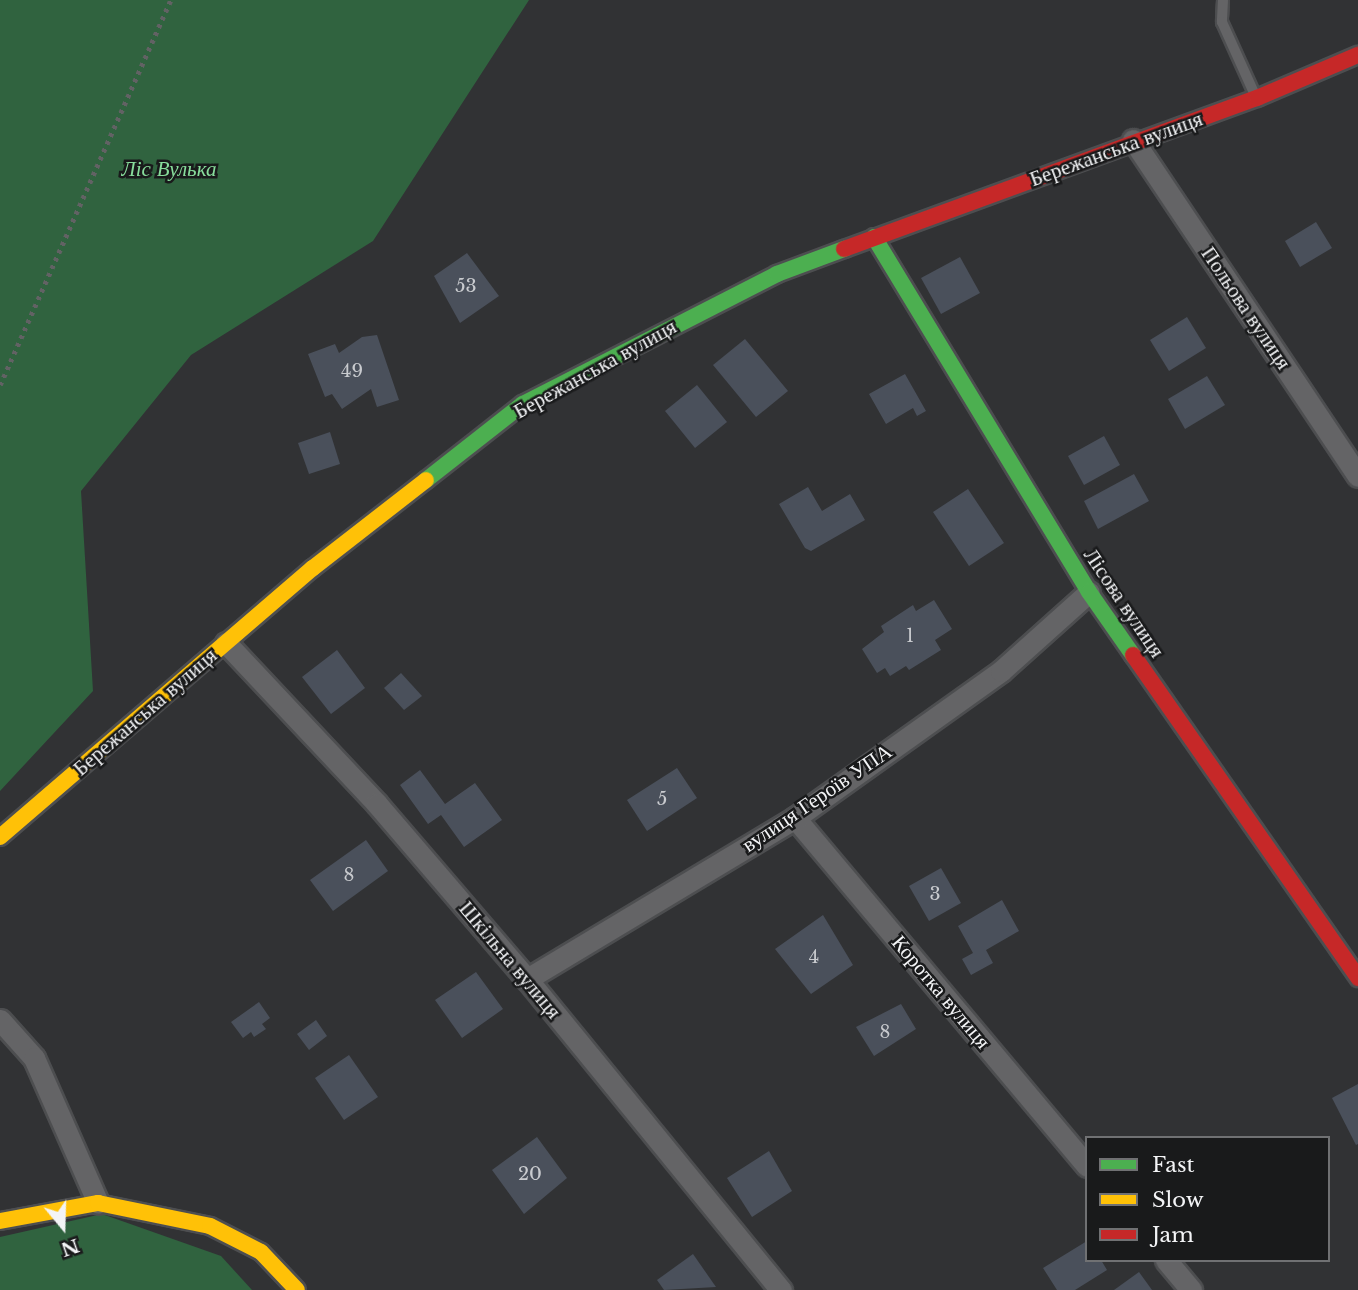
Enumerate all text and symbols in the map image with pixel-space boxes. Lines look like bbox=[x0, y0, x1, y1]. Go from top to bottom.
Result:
street label: Бережанська вулиця bbox=[1026, 106, 1206, 192]
park label: Ліс Вулька bbox=[122, 156, 216, 182]
street label: Польова вулиця bbox=[1196, 242, 1296, 374]
house number: 53 bbox=[455, 275, 477, 297]
street label: Бережанська вулиця bbox=[509, 314, 681, 424]
house number: 49 bbox=[341, 360, 363, 382]
street label: Лісова вулиця bbox=[1078, 544, 1170, 662]
house number: 1 bbox=[906, 625, 914, 647]
street label: Бережанська вулиця bbox=[68, 643, 222, 781]
street label: вулиця Героїв УПА bbox=[737, 739, 897, 857]
house number: 5 bbox=[657, 788, 667, 810]
house number: 8 bbox=[344, 864, 354, 886]
house number: 3 bbox=[929, 883, 941, 905]
street label: Шкільна вулиця bbox=[454, 896, 566, 1024]
street label: Коротка вулиця bbox=[886, 930, 996, 1054]
house number: 4 bbox=[809, 946, 819, 968]
house number: 8 bbox=[880, 1021, 890, 1043]
legend bbox=[1085, 1136, 1330, 1262]
text: Fast bbox=[1152, 1152, 1194, 1178]
house number: 20 bbox=[518, 1163, 542, 1185]
text: Slow bbox=[1152, 1187, 1204, 1213]
north arrow bbox=[28, 1192, 98, 1262]
text: Jam bbox=[1152, 1222, 1194, 1248]
text: N bbox=[58, 1234, 82, 1261]

